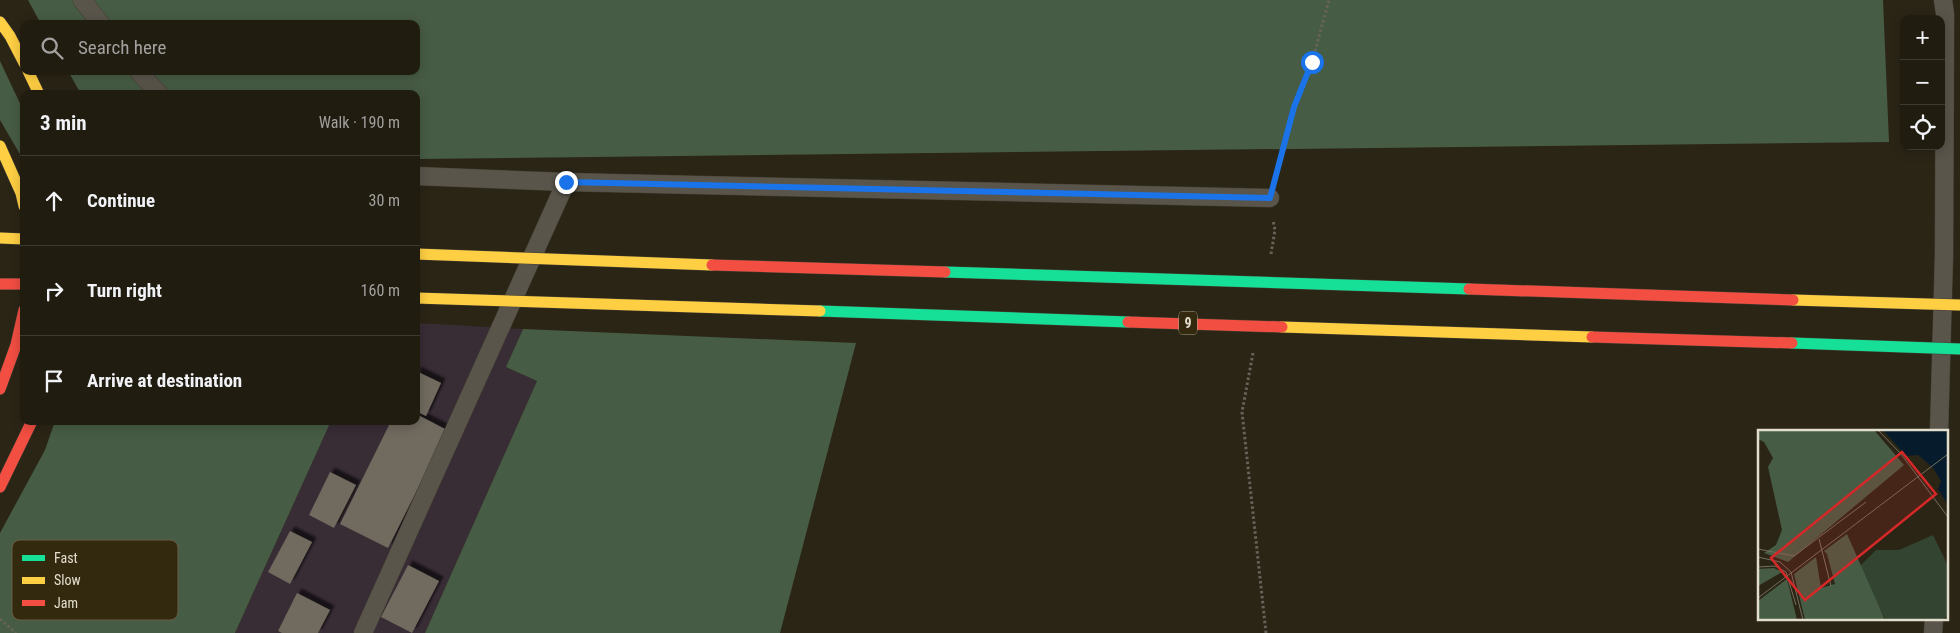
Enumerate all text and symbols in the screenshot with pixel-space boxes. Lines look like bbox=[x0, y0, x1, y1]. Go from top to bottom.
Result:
map controls bbox=[1900, 15, 1945, 150]
button: + bbox=[1900, 15, 1945, 60]
search box bbox=[20, 20, 420, 75]
icon: search bbox=[38, 34, 66, 62]
text: Search here bbox=[78, 36, 166, 59]
route start bbox=[1301, 51, 1324, 74]
button: − bbox=[1900, 60, 1945, 105]
button: locate bbox=[1900, 105, 1945, 150]
text: 3 min bbox=[40, 111, 87, 135]
text: Walk · 190 m bbox=[319, 113, 400, 132]
route end bbox=[555, 171, 578, 194]
icon: ahead bbox=[40, 187, 68, 215]
text: Continue bbox=[87, 189, 155, 212]
text: 30 m bbox=[368, 191, 400, 210]
icon: right bbox=[40, 277, 68, 305]
text: Turn right bbox=[87, 279, 162, 302]
text: 160 m bbox=[361, 281, 400, 300]
road number: 9 bbox=[1179, 312, 1197, 334]
icon: arrive bbox=[40, 367, 68, 395]
text: Arrive at destination bbox=[87, 369, 242, 392]
inset map bbox=[1758, 430, 1948, 620]
legend bbox=[12, 540, 178, 620]
text: Fast bbox=[54, 550, 78, 566]
text: Slow bbox=[54, 572, 81, 588]
text: Jam bbox=[54, 595, 78, 611]

